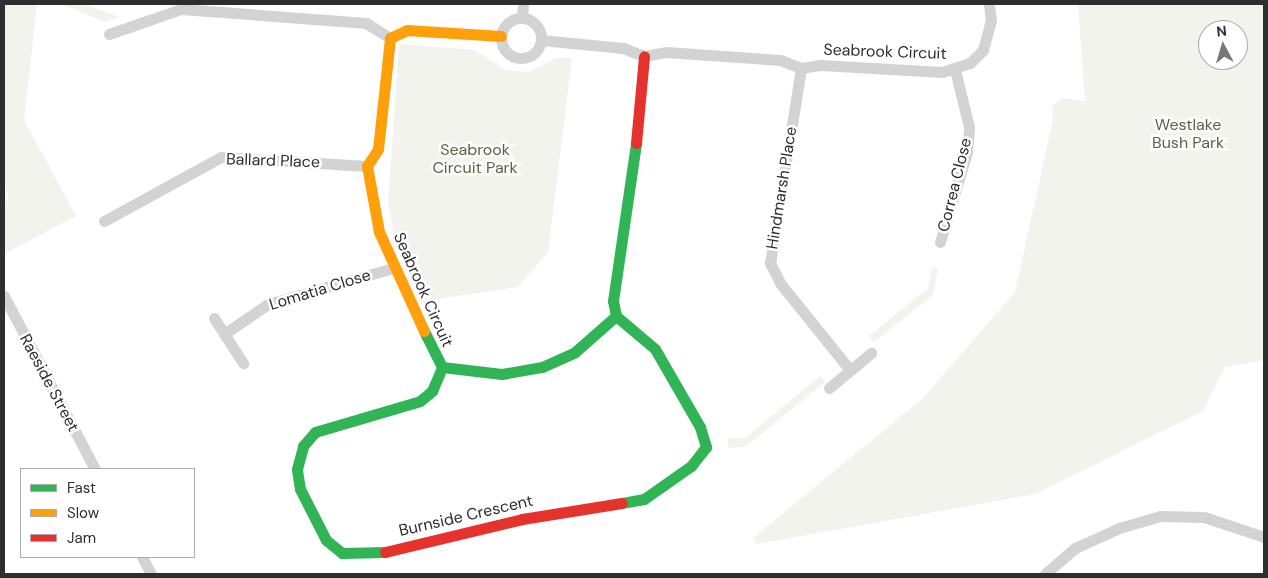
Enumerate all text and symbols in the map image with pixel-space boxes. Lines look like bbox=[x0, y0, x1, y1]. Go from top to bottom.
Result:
north arrow bbox=[1198, 20, 1248, 70]
text: N bbox=[1216, 22, 1228, 41]
street label: Seabrook Circuit bbox=[823, 40, 947, 64]
park label: Westlake Bush Park bbox=[1152, 115, 1224, 153]
street label: Hindmarsh Place bbox=[763, 125, 801, 251]
street label: Correa Close bbox=[934, 136, 976, 234]
park label: Seabrook Circuit Park bbox=[432, 140, 518, 178]
street label: Ballard Place bbox=[226, 150, 320, 172]
street label: Seabrook Circuit bbox=[389, 230, 457, 350]
street label: Lomatia Close bbox=[267, 265, 373, 315]
street label: Raeside Street bbox=[15, 331, 83, 435]
legend bbox=[20, 468, 195, 558]
text: Fast bbox=[67, 478, 96, 498]
street label: Burnside Crescent bbox=[397, 491, 535, 541]
text: Slow bbox=[67, 503, 99, 523]
text: Jam bbox=[67, 528, 96, 548]

